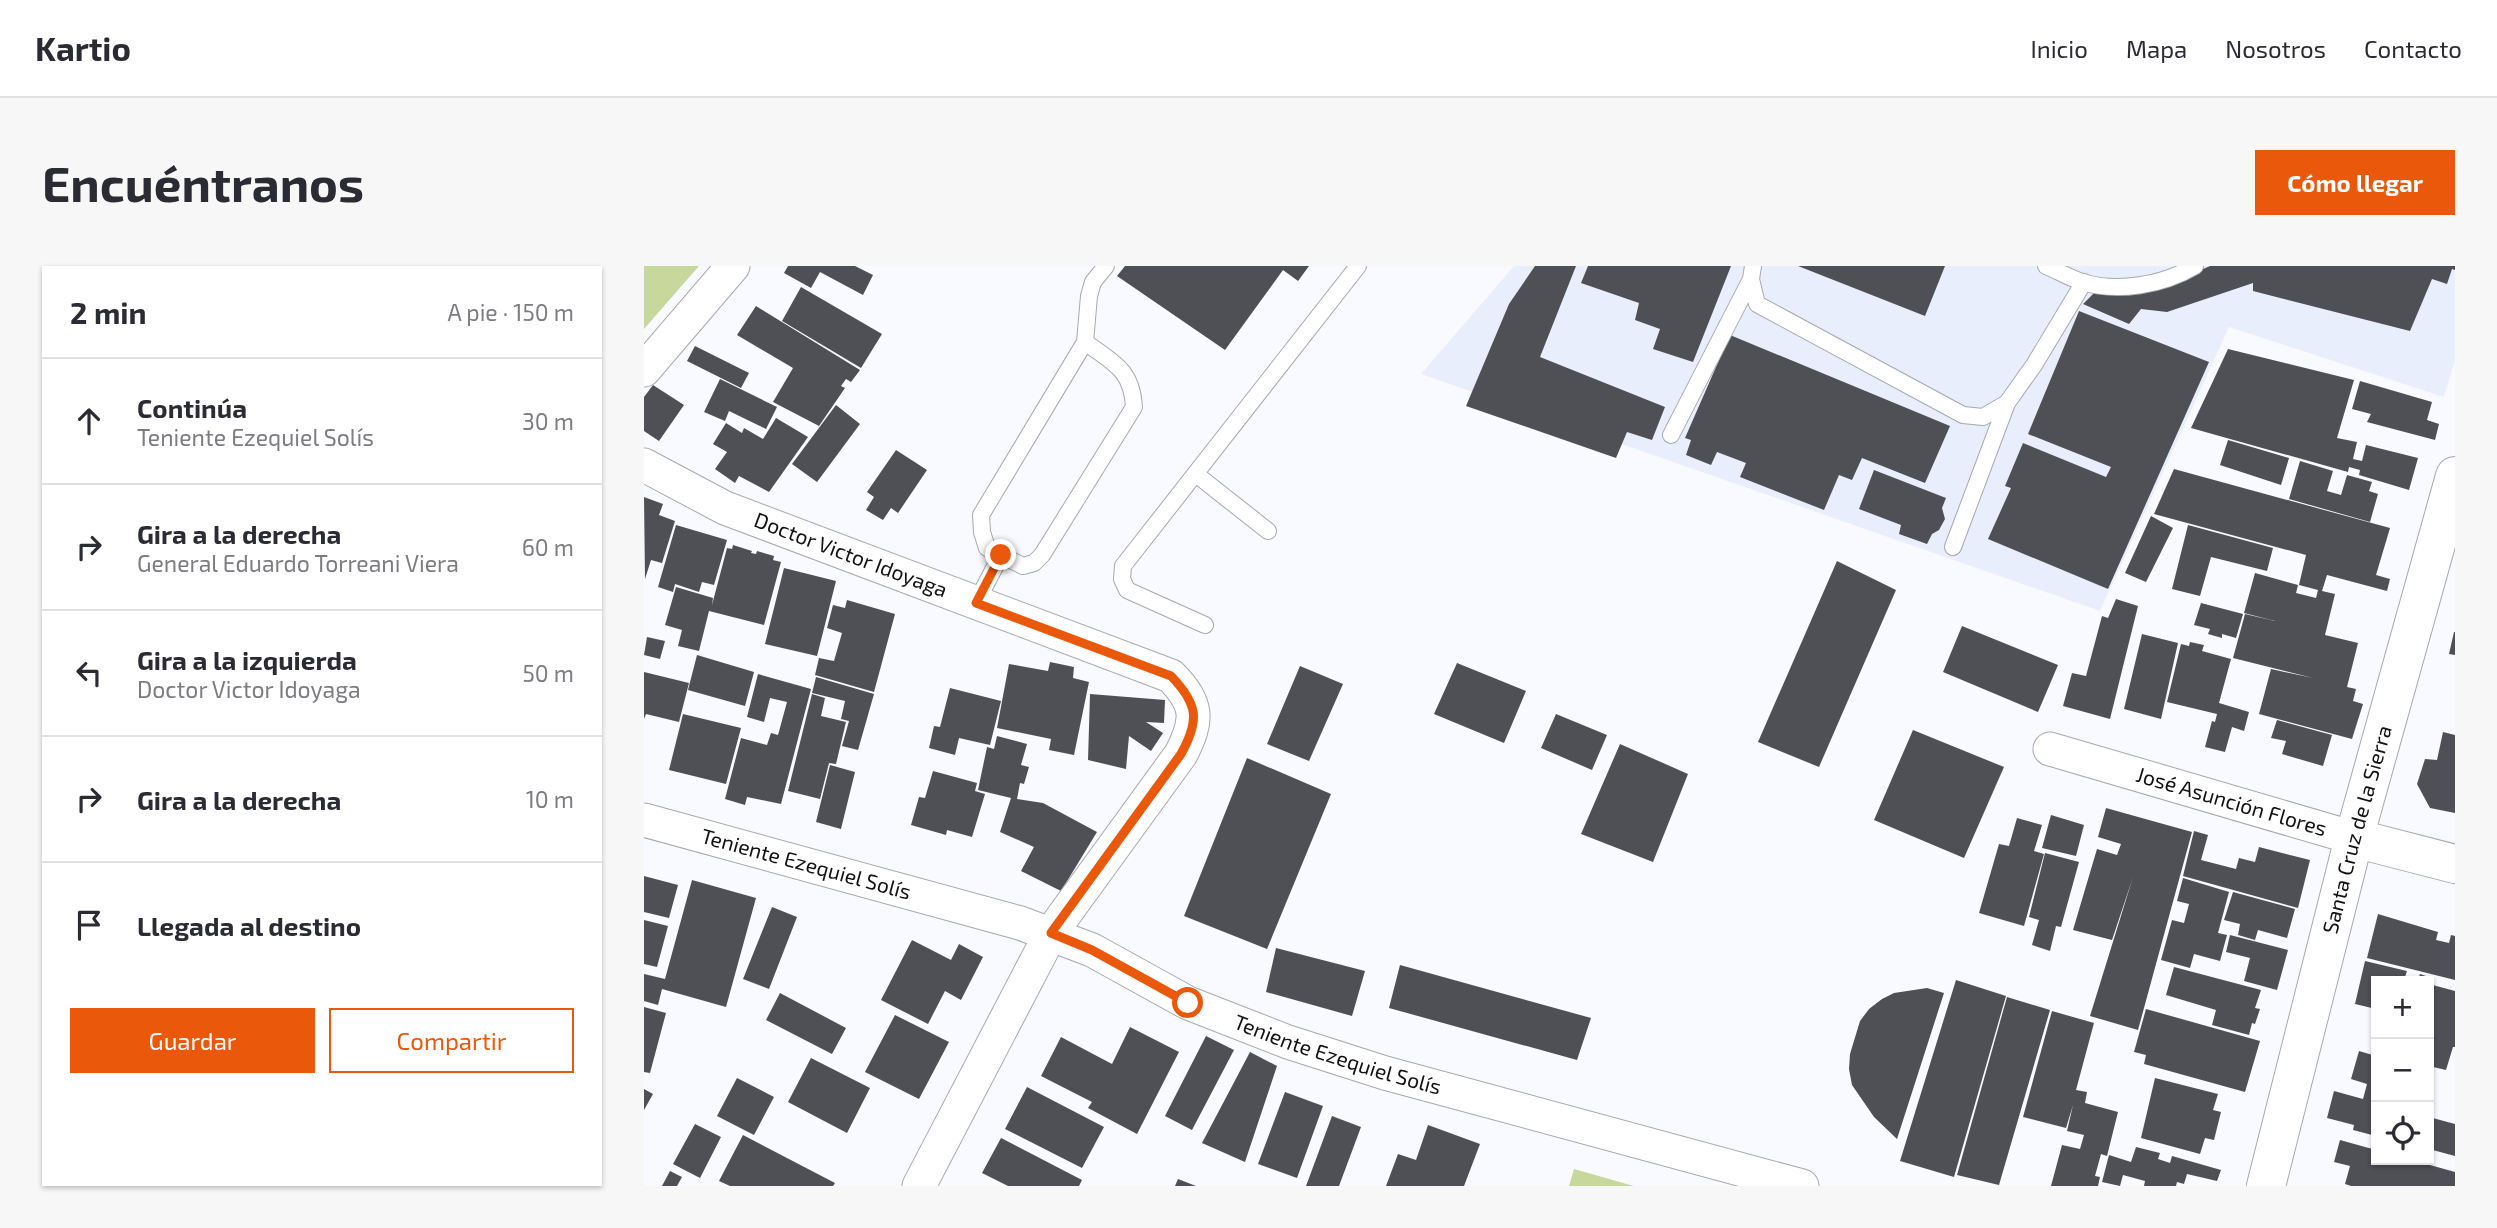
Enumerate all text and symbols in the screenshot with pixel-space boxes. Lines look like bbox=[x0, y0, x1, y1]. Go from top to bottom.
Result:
text: Kartio bbox=[35, 28, 131, 68]
text: Inicio bbox=[2030, 34, 2088, 63]
text: Mapa bbox=[2126, 34, 2187, 63]
text: Nosotros bbox=[2225, 34, 2326, 63]
text: Contacto bbox=[2364, 34, 2462, 63]
button: Cómo llegar bbox=[2255, 150, 2455, 215]
text: Encuéntranos bbox=[42, 153, 364, 212]
text: 2 min bbox=[70, 294, 147, 330]
text: A pie · 150 m bbox=[447, 298, 574, 326]
text: Continúa bbox=[137, 392, 247, 423]
icon: ahead bbox=[70, 402, 108, 440]
text: 30 m bbox=[522, 407, 574, 435]
text: Teniente Ezequiel Solís bbox=[137, 423, 374, 451]
street label: Doctor Victor Idoyaga bbox=[751, 506, 951, 602]
text: Gira a la derecha bbox=[137, 518, 341, 549]
icon: right bbox=[70, 528, 108, 566]
text: 60 m bbox=[522, 533, 574, 561]
route end bbox=[985, 539, 1016, 570]
text: General Eduardo Torreani Viera bbox=[137, 549, 459, 577]
text: Gira a la izquierda bbox=[137, 644, 357, 675]
icon: left bbox=[70, 654, 108, 692]
text: 50 m bbox=[523, 659, 574, 687]
text: Doctor Victor Idoyaga bbox=[137, 675, 361, 703]
street label: Santa Cruz de la Sierra bbox=[2316, 722, 2396, 936]
street label: José Asunción Flores bbox=[2134, 761, 2330, 840]
icon: right bbox=[70, 780, 108, 818]
text: Gira a la derecha bbox=[137, 784, 341, 815]
text: 10 m bbox=[526, 785, 574, 813]
street label: Teniente Ezequiel Solís bbox=[699, 822, 914, 904]
icon: arrive bbox=[70, 906, 108, 944]
text: Llegada al destino bbox=[137, 910, 361, 941]
map controls bbox=[2371, 976, 2434, 1165]
button: + bbox=[2371, 976, 2434, 1039]
route start bbox=[1172, 987, 1203, 1018]
button: Guardar bbox=[70, 1008, 315, 1073]
button: Compartir bbox=[329, 1008, 574, 1073]
street label: Teniente Ezequiel Solís bbox=[1231, 1008, 1444, 1099]
button: − bbox=[2371, 1039, 2434, 1102]
button: locate bbox=[2371, 1102, 2434, 1165]

